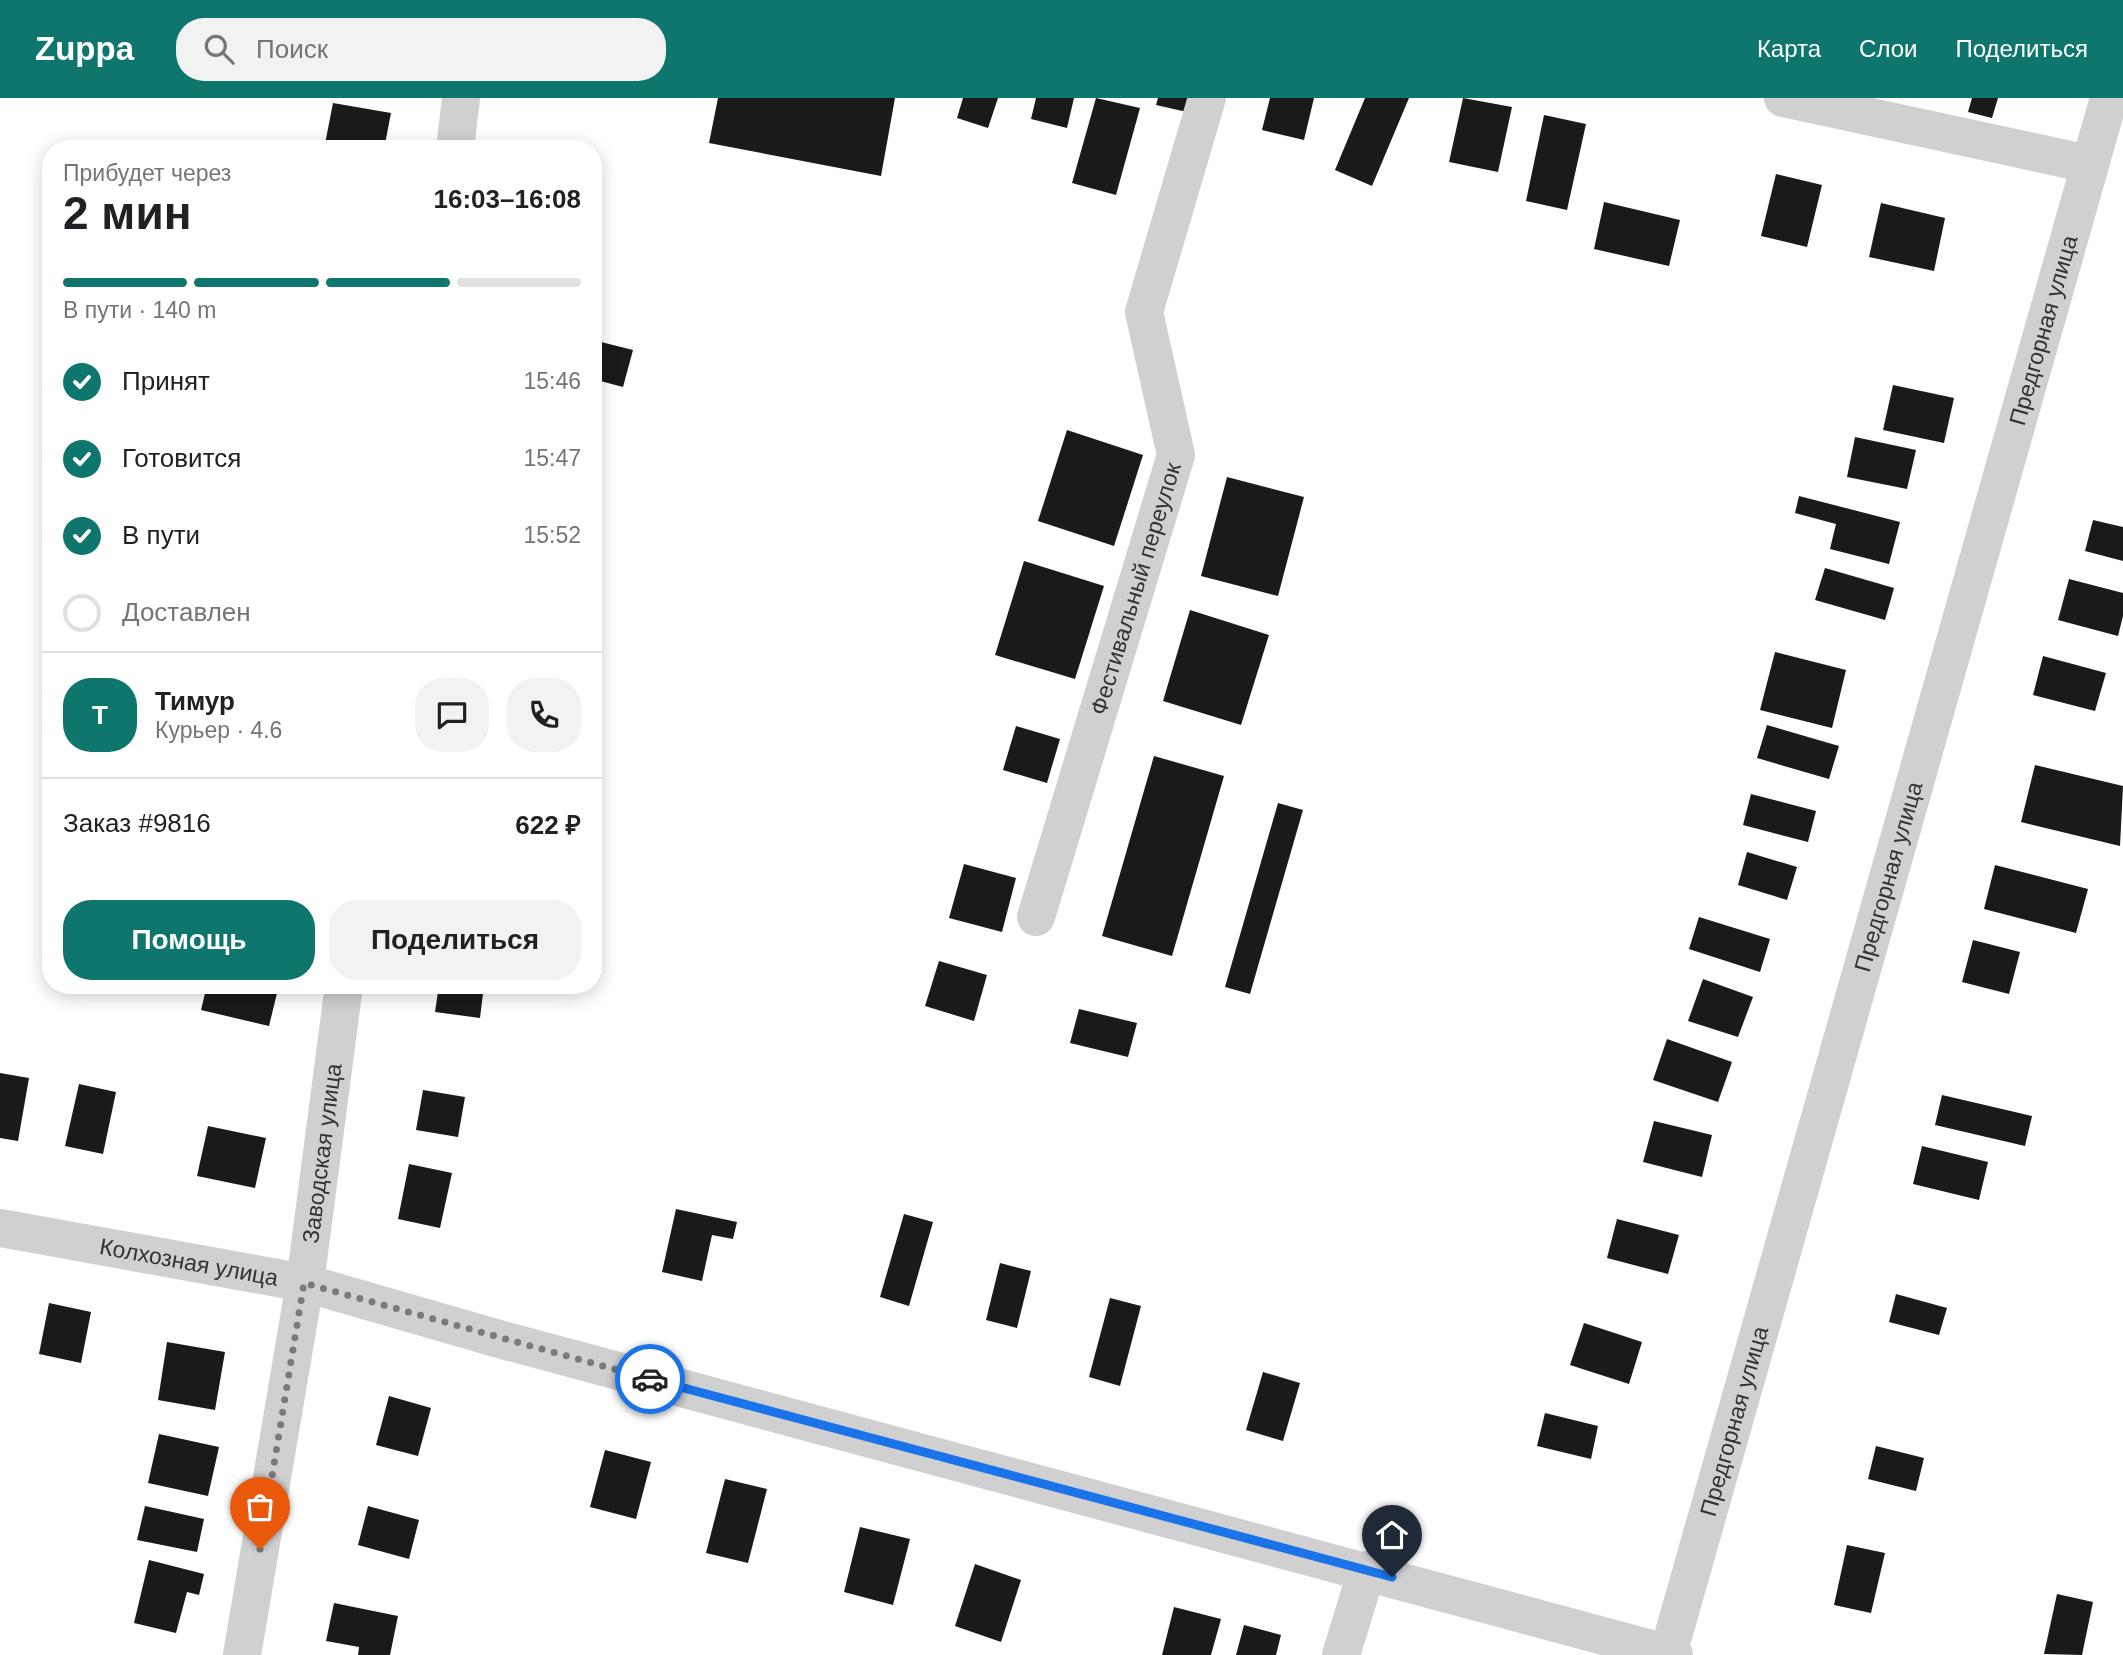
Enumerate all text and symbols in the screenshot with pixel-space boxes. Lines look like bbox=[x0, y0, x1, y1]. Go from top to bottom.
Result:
search box bbox=[176, 18, 666, 81]
text: Zuppa bbox=[35, 30, 134, 67]
icon: search bbox=[200, 30, 238, 68]
text: Поиск bbox=[256, 34, 328, 64]
text: Карта bbox=[1757, 35, 1821, 62]
text: Слои bbox=[1859, 35, 1917, 62]
text: Поделиться bbox=[1955, 35, 2088, 62]
text: Прибудет через bbox=[63, 160, 231, 186]
text: 16:03–16:08 bbox=[434, 184, 581, 214]
text: 2 мин bbox=[63, 187, 191, 239]
street label: Предгорная улица bbox=[2004, 232, 2083, 428]
text: В пути · 140 m bbox=[63, 297, 216, 323]
icon: check bbox=[63, 363, 101, 401]
text: Принят bbox=[122, 366, 210, 396]
text: 15:46 bbox=[523, 368, 581, 394]
icon: check bbox=[63, 440, 101, 478]
text: Готовится bbox=[122, 443, 241, 473]
text: 15:47 bbox=[523, 445, 581, 471]
street label: Фестивальный переулок bbox=[1085, 459, 1186, 718]
icon: check bbox=[63, 517, 101, 555]
text: В пути bbox=[122, 520, 200, 550]
text: 15:52 bbox=[523, 522, 581, 548]
text: Доставлен bbox=[122, 597, 251, 627]
button: chat bbox=[415, 678, 489, 752]
button: phone bbox=[507, 678, 581, 752]
text: Тимур bbox=[155, 686, 235, 716]
text: Т bbox=[92, 700, 108, 730]
text: Курьер · 4.6 bbox=[155, 717, 282, 743]
street label: Предгорная улица bbox=[1849, 779, 1928, 975]
text: Заказ #9816 bbox=[63, 808, 211, 838]
text: 622 ₽ bbox=[515, 810, 581, 840]
button: Помощь bbox=[63, 900, 315, 980]
button: Поделиться bbox=[329, 900, 581, 980]
street label: Заводская улица bbox=[297, 1062, 347, 1245]
street label: Колхозная улица bbox=[98, 1233, 281, 1291]
street label: Предгорная улица bbox=[1695, 1323, 1773, 1519]
courier bbox=[615, 1344, 685, 1414]
icon: car bbox=[631, 1360, 669, 1398]
pin bbox=[230, 1477, 290, 1549]
icon: bag bbox=[241, 1488, 279, 1526]
pin bbox=[1362, 1505, 1422, 1577]
icon: home bbox=[1373, 1516, 1411, 1554]

